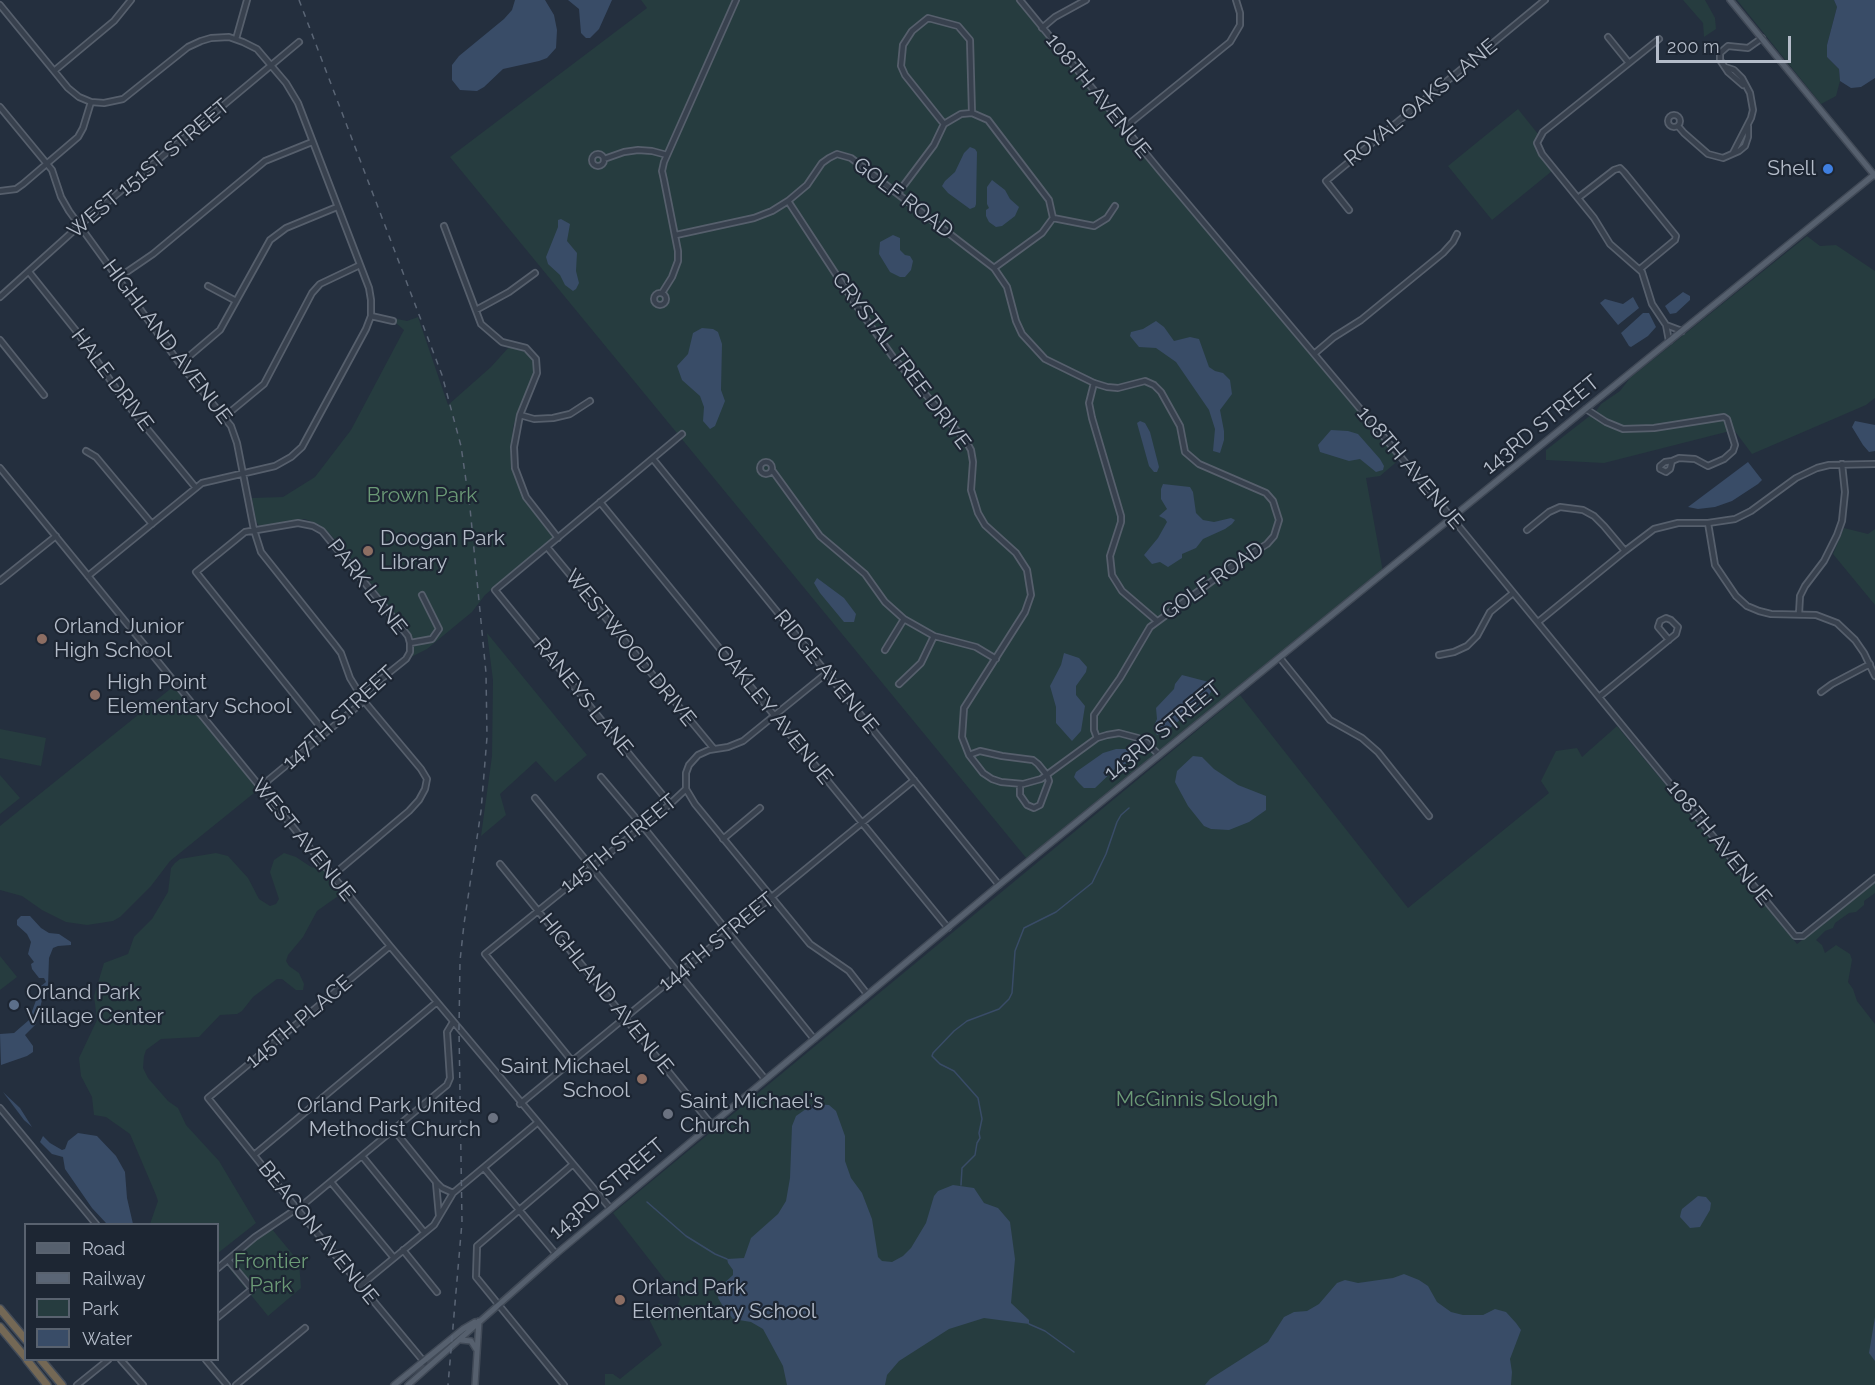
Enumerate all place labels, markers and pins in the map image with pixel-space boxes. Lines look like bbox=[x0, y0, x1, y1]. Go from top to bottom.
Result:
place label: Shell bbox=[1767, 156, 1816, 182]
marker: Shell bbox=[1821, 162, 1835, 176]
place label: Doogan Park Library bbox=[380, 526, 505, 576]
marker: Doogan Park Library bbox=[361, 544, 375, 558]
place label: Orland Junior High School bbox=[54, 614, 184, 664]
marker: Orland Junior High School bbox=[35, 632, 49, 646]
place label: High Point Elementary School bbox=[107, 670, 291, 720]
marker: High Point Elementary School bbox=[88, 688, 102, 702]
place label: Orland Park Village Center bbox=[26, 980, 164, 1030]
marker: Orland Park Village Center bbox=[7, 998, 21, 1012]
place label: Saint Michael School bbox=[500, 1054, 630, 1104]
marker: Saint Michael School bbox=[635, 1072, 649, 1086]
place label: Saint Michael's Church bbox=[680, 1089, 823, 1139]
place label: Orland Park United Methodist Church bbox=[297, 1093, 481, 1143]
marker: Saint Michael's Church bbox=[661, 1107, 675, 1121]
marker: Orland Park United Methodist Church bbox=[486, 1111, 500, 1125]
place label: Orland Park Elementary School bbox=[632, 1275, 816, 1325]
marker: Orland Park Elementary School bbox=[613, 1293, 627, 1307]

